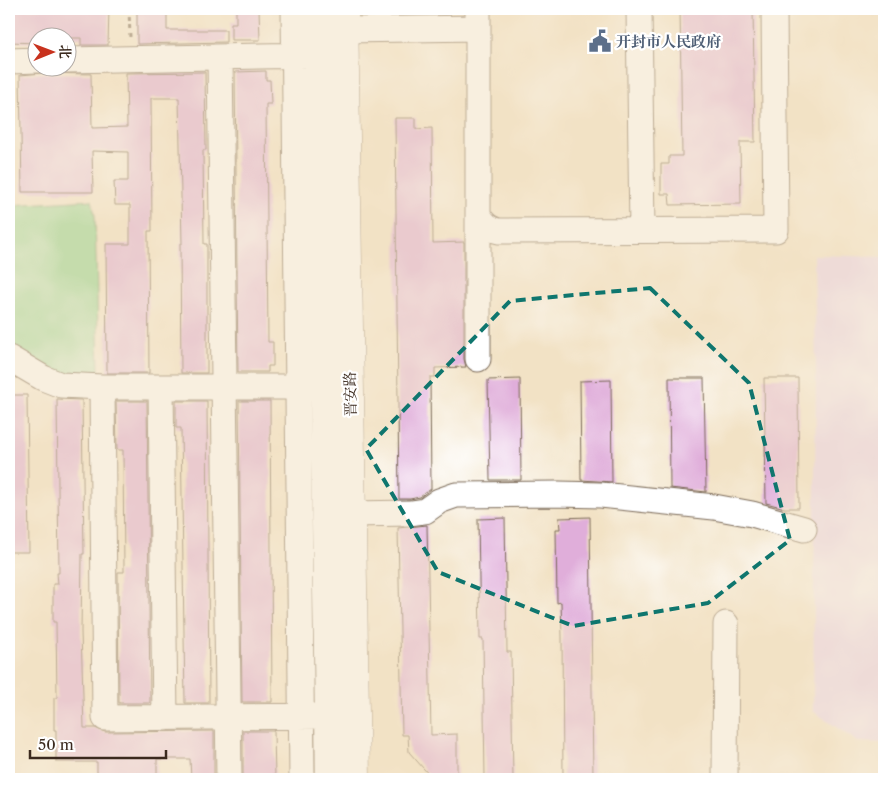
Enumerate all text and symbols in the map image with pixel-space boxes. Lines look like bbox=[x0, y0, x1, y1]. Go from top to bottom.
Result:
north arrow bbox=[28, 28, 78, 78]
public building icon: 开封市人民政府 bbox=[587, 28, 613, 54]
place label: 开封市人民政府 bbox=[616, 32, 721, 51]
text: 北 bbox=[56, 45, 74, 59]
street label: 晋安路 bbox=[340, 371, 360, 417]
scale bar bbox=[30, 728, 166, 760]
text: 50 m bbox=[38, 735, 74, 754]

